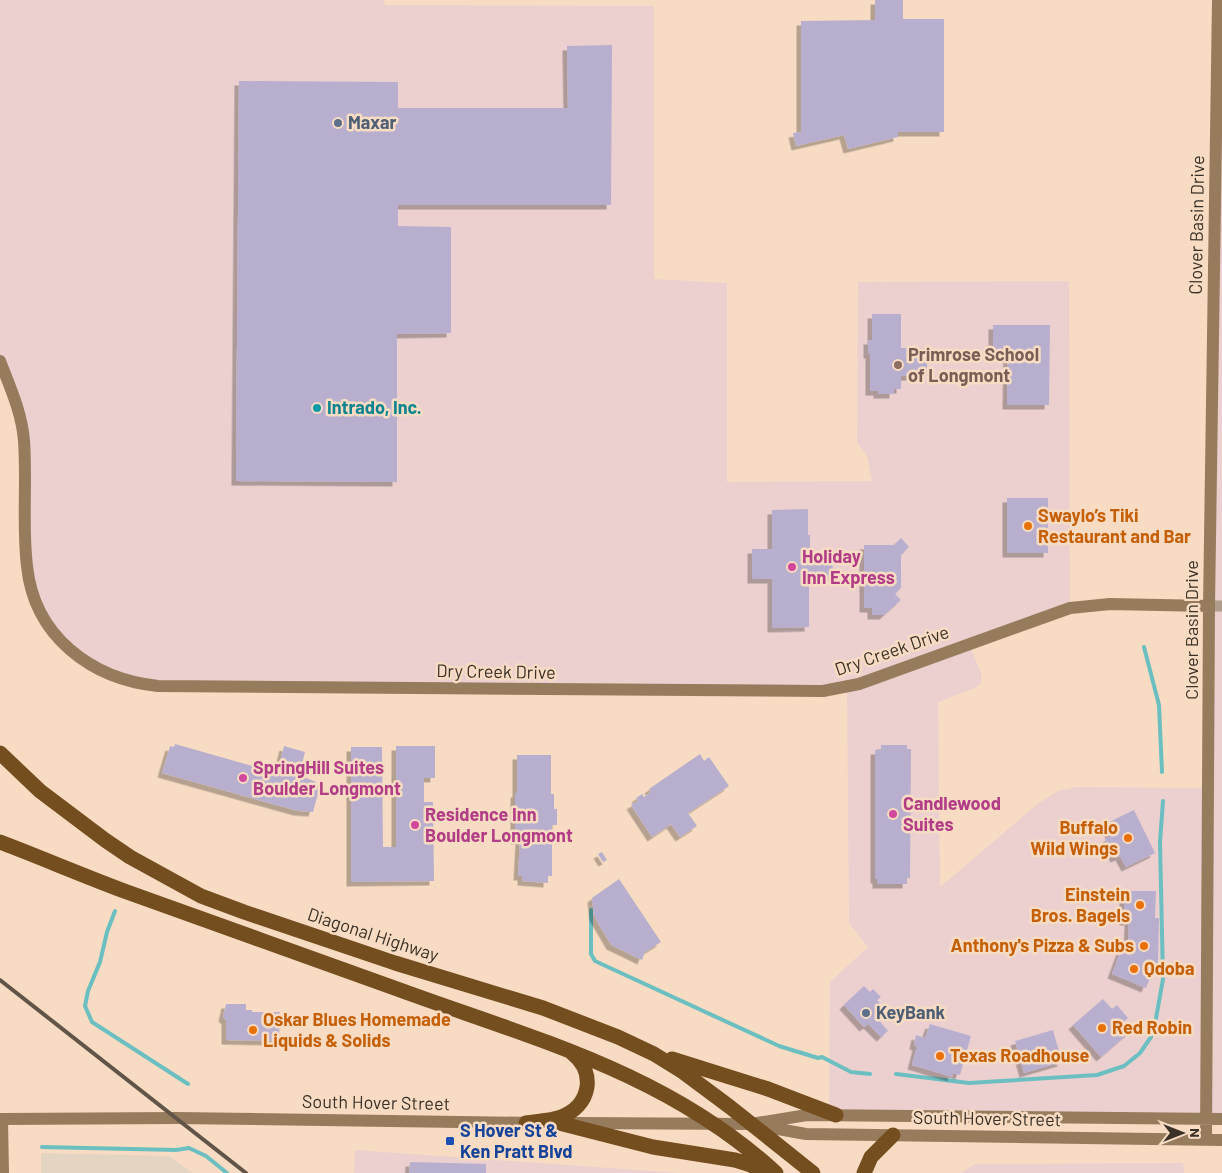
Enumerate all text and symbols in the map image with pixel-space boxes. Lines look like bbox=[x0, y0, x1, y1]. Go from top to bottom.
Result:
place label: Maxar bbox=[348, 111, 397, 133]
marker: Maxar bbox=[332, 117, 344, 129]
street label: Clover Basin Drive bbox=[1184, 155, 1208, 295]
place label: Primrose School of Longmont bbox=[908, 343, 1039, 386]
marker: Primrose School of Longmont bbox=[892, 359, 904, 371]
place label: Intrado, Inc. bbox=[327, 396, 422, 418]
marker: Intrado, Inc. bbox=[311, 402, 323, 414]
place label: Swaylo’s Tiki Restaurant and Bar bbox=[1038, 504, 1191, 547]
marker: Swaylo’s Tiki Restaurant and Bar bbox=[1022, 520, 1034, 532]
place label: Holiday Inn Express bbox=[802, 545, 895, 588]
street label: Clover Basin Drive bbox=[1180, 560, 1202, 700]
marker: Holiday Inn Express bbox=[786, 561, 798, 573]
street label: Dry Creek Drive bbox=[832, 620, 952, 680]
street label: Dry Creek Drive bbox=[436, 659, 556, 683]
place label: SpringHill Suites Boulder Longmont bbox=[253, 756, 401, 799]
marker: SpringHill Suites Boulder Longmont bbox=[237, 772, 249, 784]
place label: Candlewood Suites bbox=[903, 792, 1001, 835]
place label: Residence Inn Boulder Longmont bbox=[425, 803, 573, 846]
marker: Candlewood Suites bbox=[887, 808, 899, 820]
place label: Buffalo Wild Wings bbox=[1030, 816, 1118, 859]
marker: Residence Inn Boulder Longmont bbox=[409, 819, 421, 831]
marker: Buffalo Wild Wings bbox=[1122, 832, 1134, 844]
place label: Einstein Bros. Bagels bbox=[1031, 883, 1130, 926]
marker: Einstein Bros. Bagels bbox=[1134, 899, 1146, 911]
street label: Diagonal Highway bbox=[305, 902, 442, 966]
place label: Anthony's Pizza & Subs bbox=[951, 934, 1134, 956]
marker: Anthony's Pizza & Subs bbox=[1138, 940, 1150, 952]
place label: Qdoba bbox=[1144, 957, 1195, 979]
marker: Qdoba bbox=[1128, 963, 1140, 975]
place label: KeyBank bbox=[876, 1001, 945, 1023]
marker: KeyBank bbox=[860, 1007, 872, 1019]
place label: Oskar Blues Homemade Liquids & Solids bbox=[263, 1008, 451, 1051]
place label: Red Robin bbox=[1112, 1016, 1192, 1038]
marker: Red Robin bbox=[1096, 1022, 1108, 1034]
marker: Oskar Blues Homemade Liquids & Solids bbox=[247, 1024, 259, 1036]
place label: Texas Roadhouse bbox=[950, 1044, 1090, 1066]
marker: Texas Roadhouse bbox=[934, 1050, 946, 1062]
street label: South Hover Street bbox=[302, 1090, 450, 1114]
street label: South Hover Street bbox=[913, 1106, 1061, 1130]
north arrow bbox=[1157, 1108, 1207, 1158]
place label: S Hover St & Ken Pratt Blvd bbox=[460, 1119, 573, 1162]
text: N bbox=[1187, 1128, 1204, 1138]
marker: S Hover St & Ken Pratt Blvd bbox=[444, 1135, 456, 1147]

